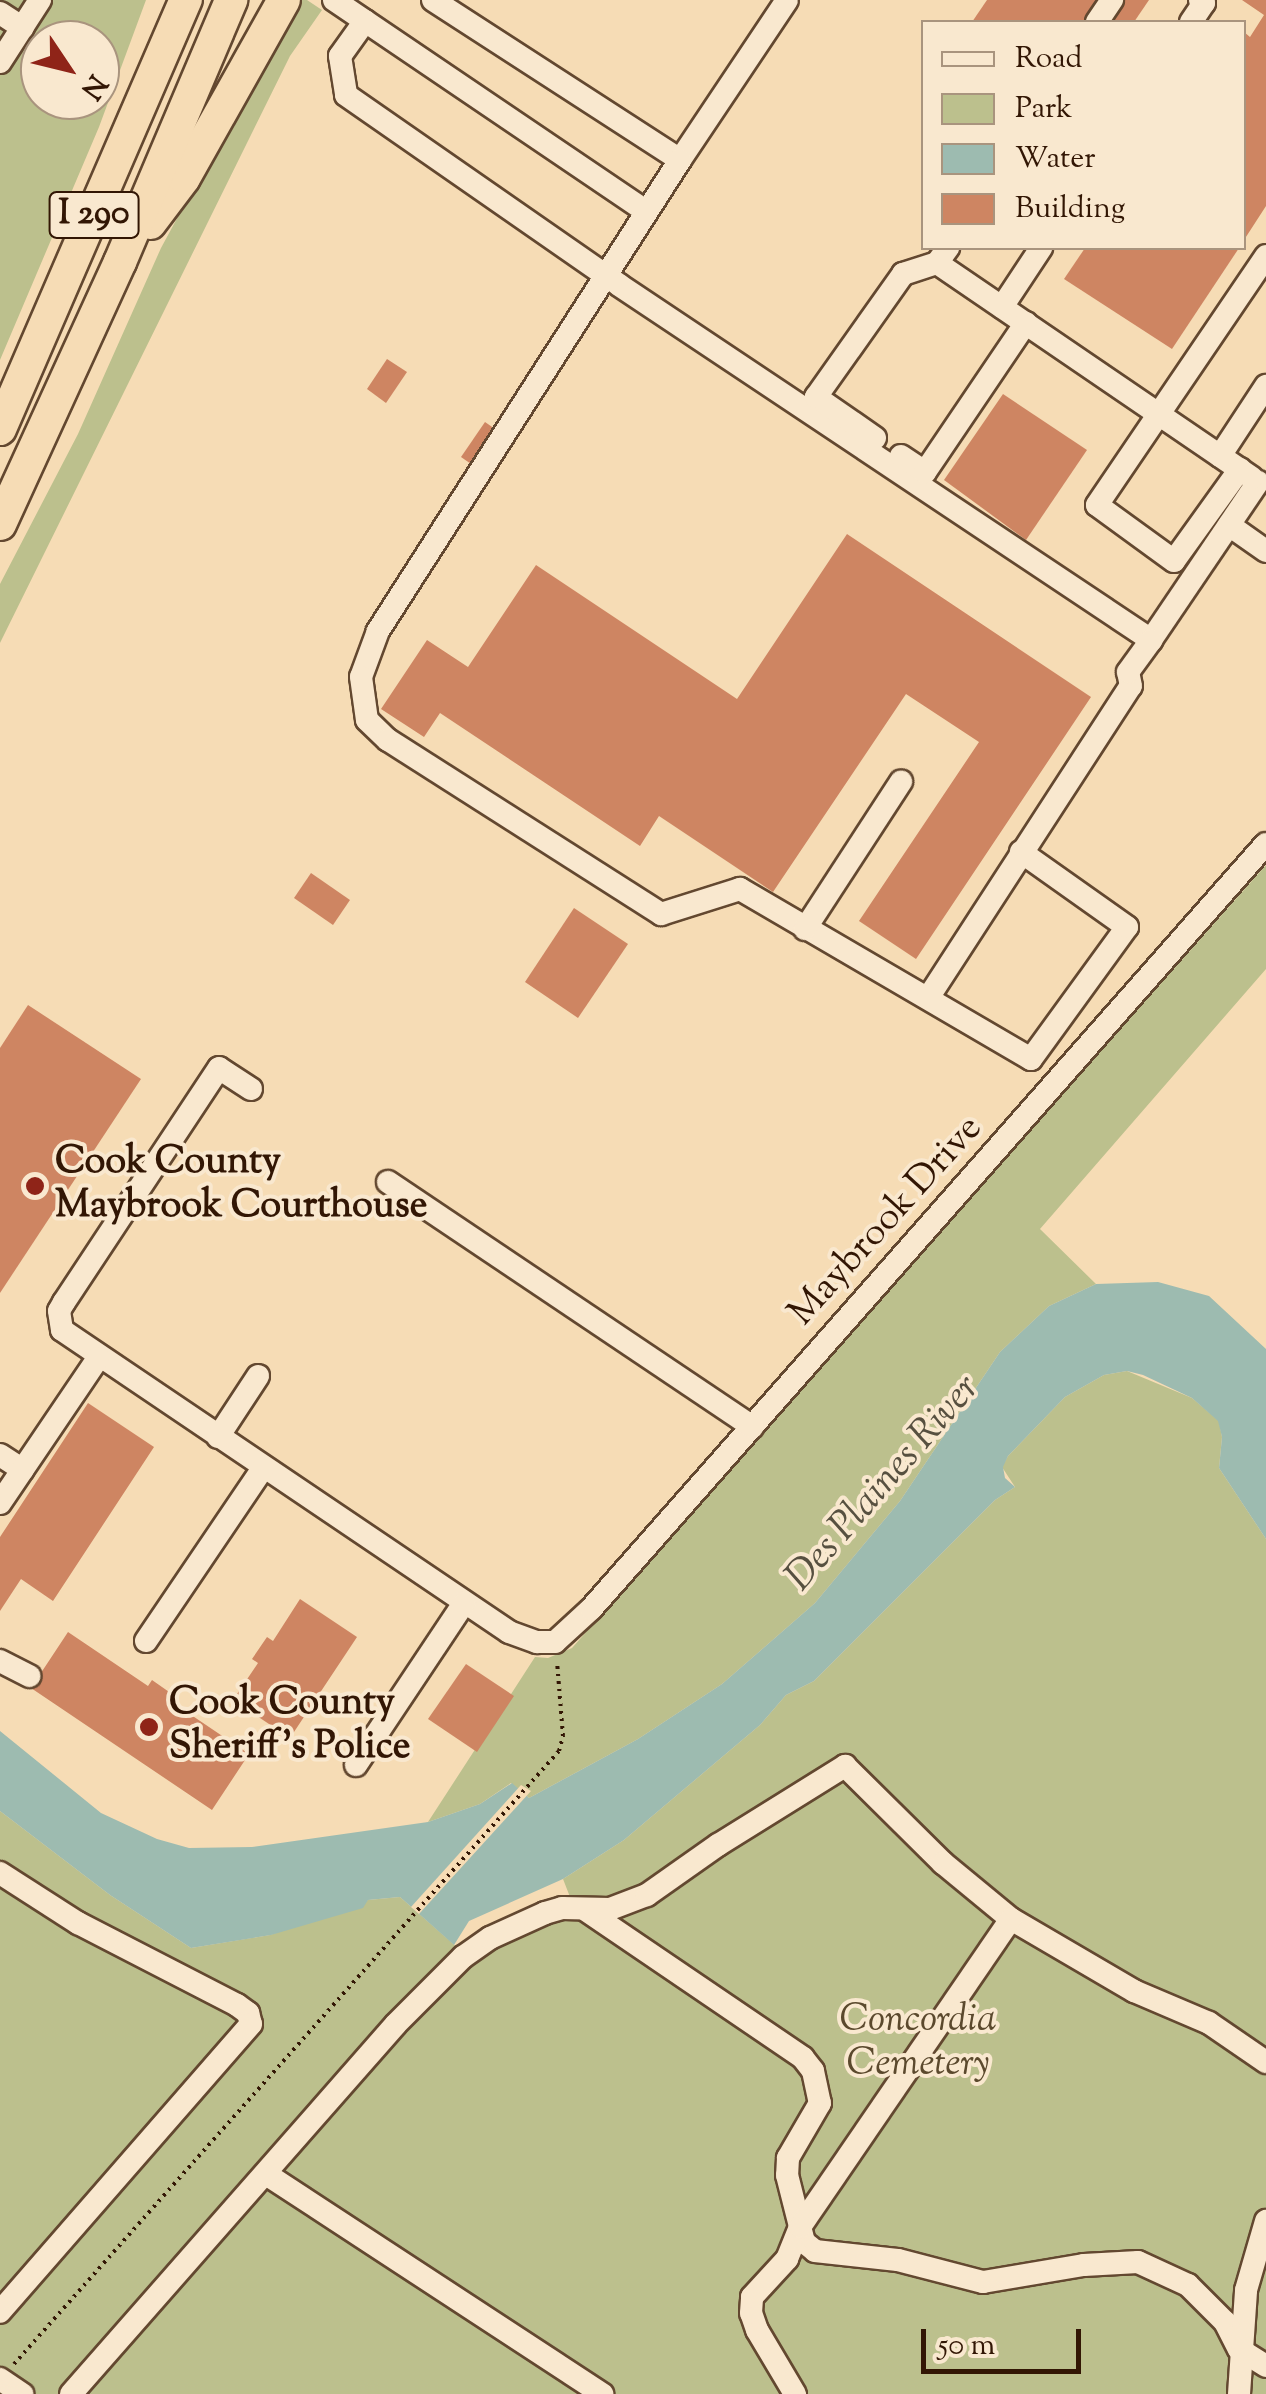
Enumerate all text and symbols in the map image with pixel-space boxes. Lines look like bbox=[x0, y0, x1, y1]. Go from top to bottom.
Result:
north arrow bbox=[20, 20, 120, 120]
legend bbox=[921, 20, 1246, 250]
text: Road bbox=[1015, 38, 1082, 81]
text: N bbox=[70, 65, 116, 107]
text: Park bbox=[1015, 88, 1072, 131]
text: Water bbox=[1015, 138, 1096, 181]
road number: I 290 bbox=[46, 185, 142, 245]
text: Building bbox=[1015, 188, 1125, 231]
street label: Maybrook Drive bbox=[781, 1107, 993, 1337]
place label: Cook County Maybrook Courthouse bbox=[55, 1141, 427, 1230]
marker: Cook County Maybrook Courthouse bbox=[24, 1175, 46, 1197]
water label: Des Plaines River bbox=[777, 1366, 991, 1602]
place label: Cook County Sheriff's Police bbox=[169, 1682, 411, 1772]
marker: Cook County Sheriff's Police bbox=[138, 1716, 160, 1738]
park label: Concordia Cemetery bbox=[839, 1999, 997, 2088]
scale bar bbox=[926, 2309, 1086, 2371]
text: 50 m bbox=[938, 2325, 995, 2368]

